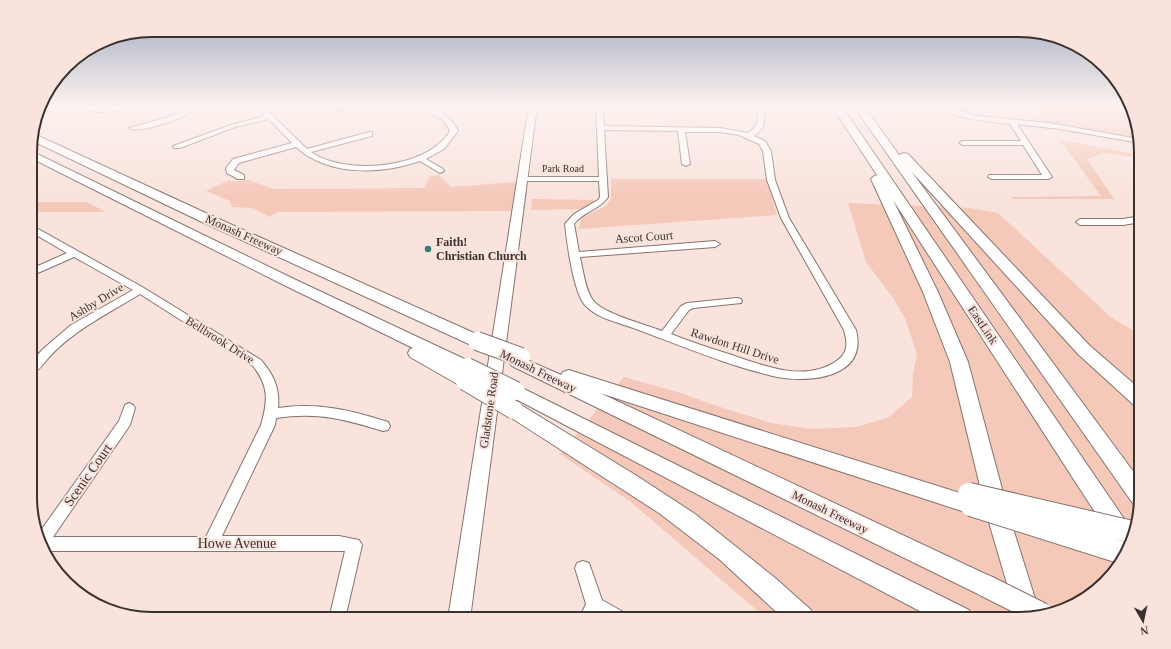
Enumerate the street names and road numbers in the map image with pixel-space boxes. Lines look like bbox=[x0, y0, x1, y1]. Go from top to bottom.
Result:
street label: Park Road bbox=[542, 163, 584, 174]
street label: Monash Freeway bbox=[203, 212, 285, 258]
street label: Ascot Court bbox=[614, 228, 674, 246]
street label: Ashby Drive bbox=[66, 280, 126, 324]
street label: EastLink bbox=[965, 303, 1001, 347]
street label: Bellbrook Drive bbox=[183, 313, 257, 367]
street label: Rawdon Hill Drive bbox=[689, 325, 781, 367]
street label: Monash Freeway bbox=[498, 347, 578, 395]
street label: Gladstone Road bbox=[477, 371, 501, 449]
street label: Scenic Court bbox=[61, 441, 115, 509]
street label: Monash Freeway bbox=[790, 488, 870, 536]
street label: Howe Avenue bbox=[198, 536, 276, 551]

